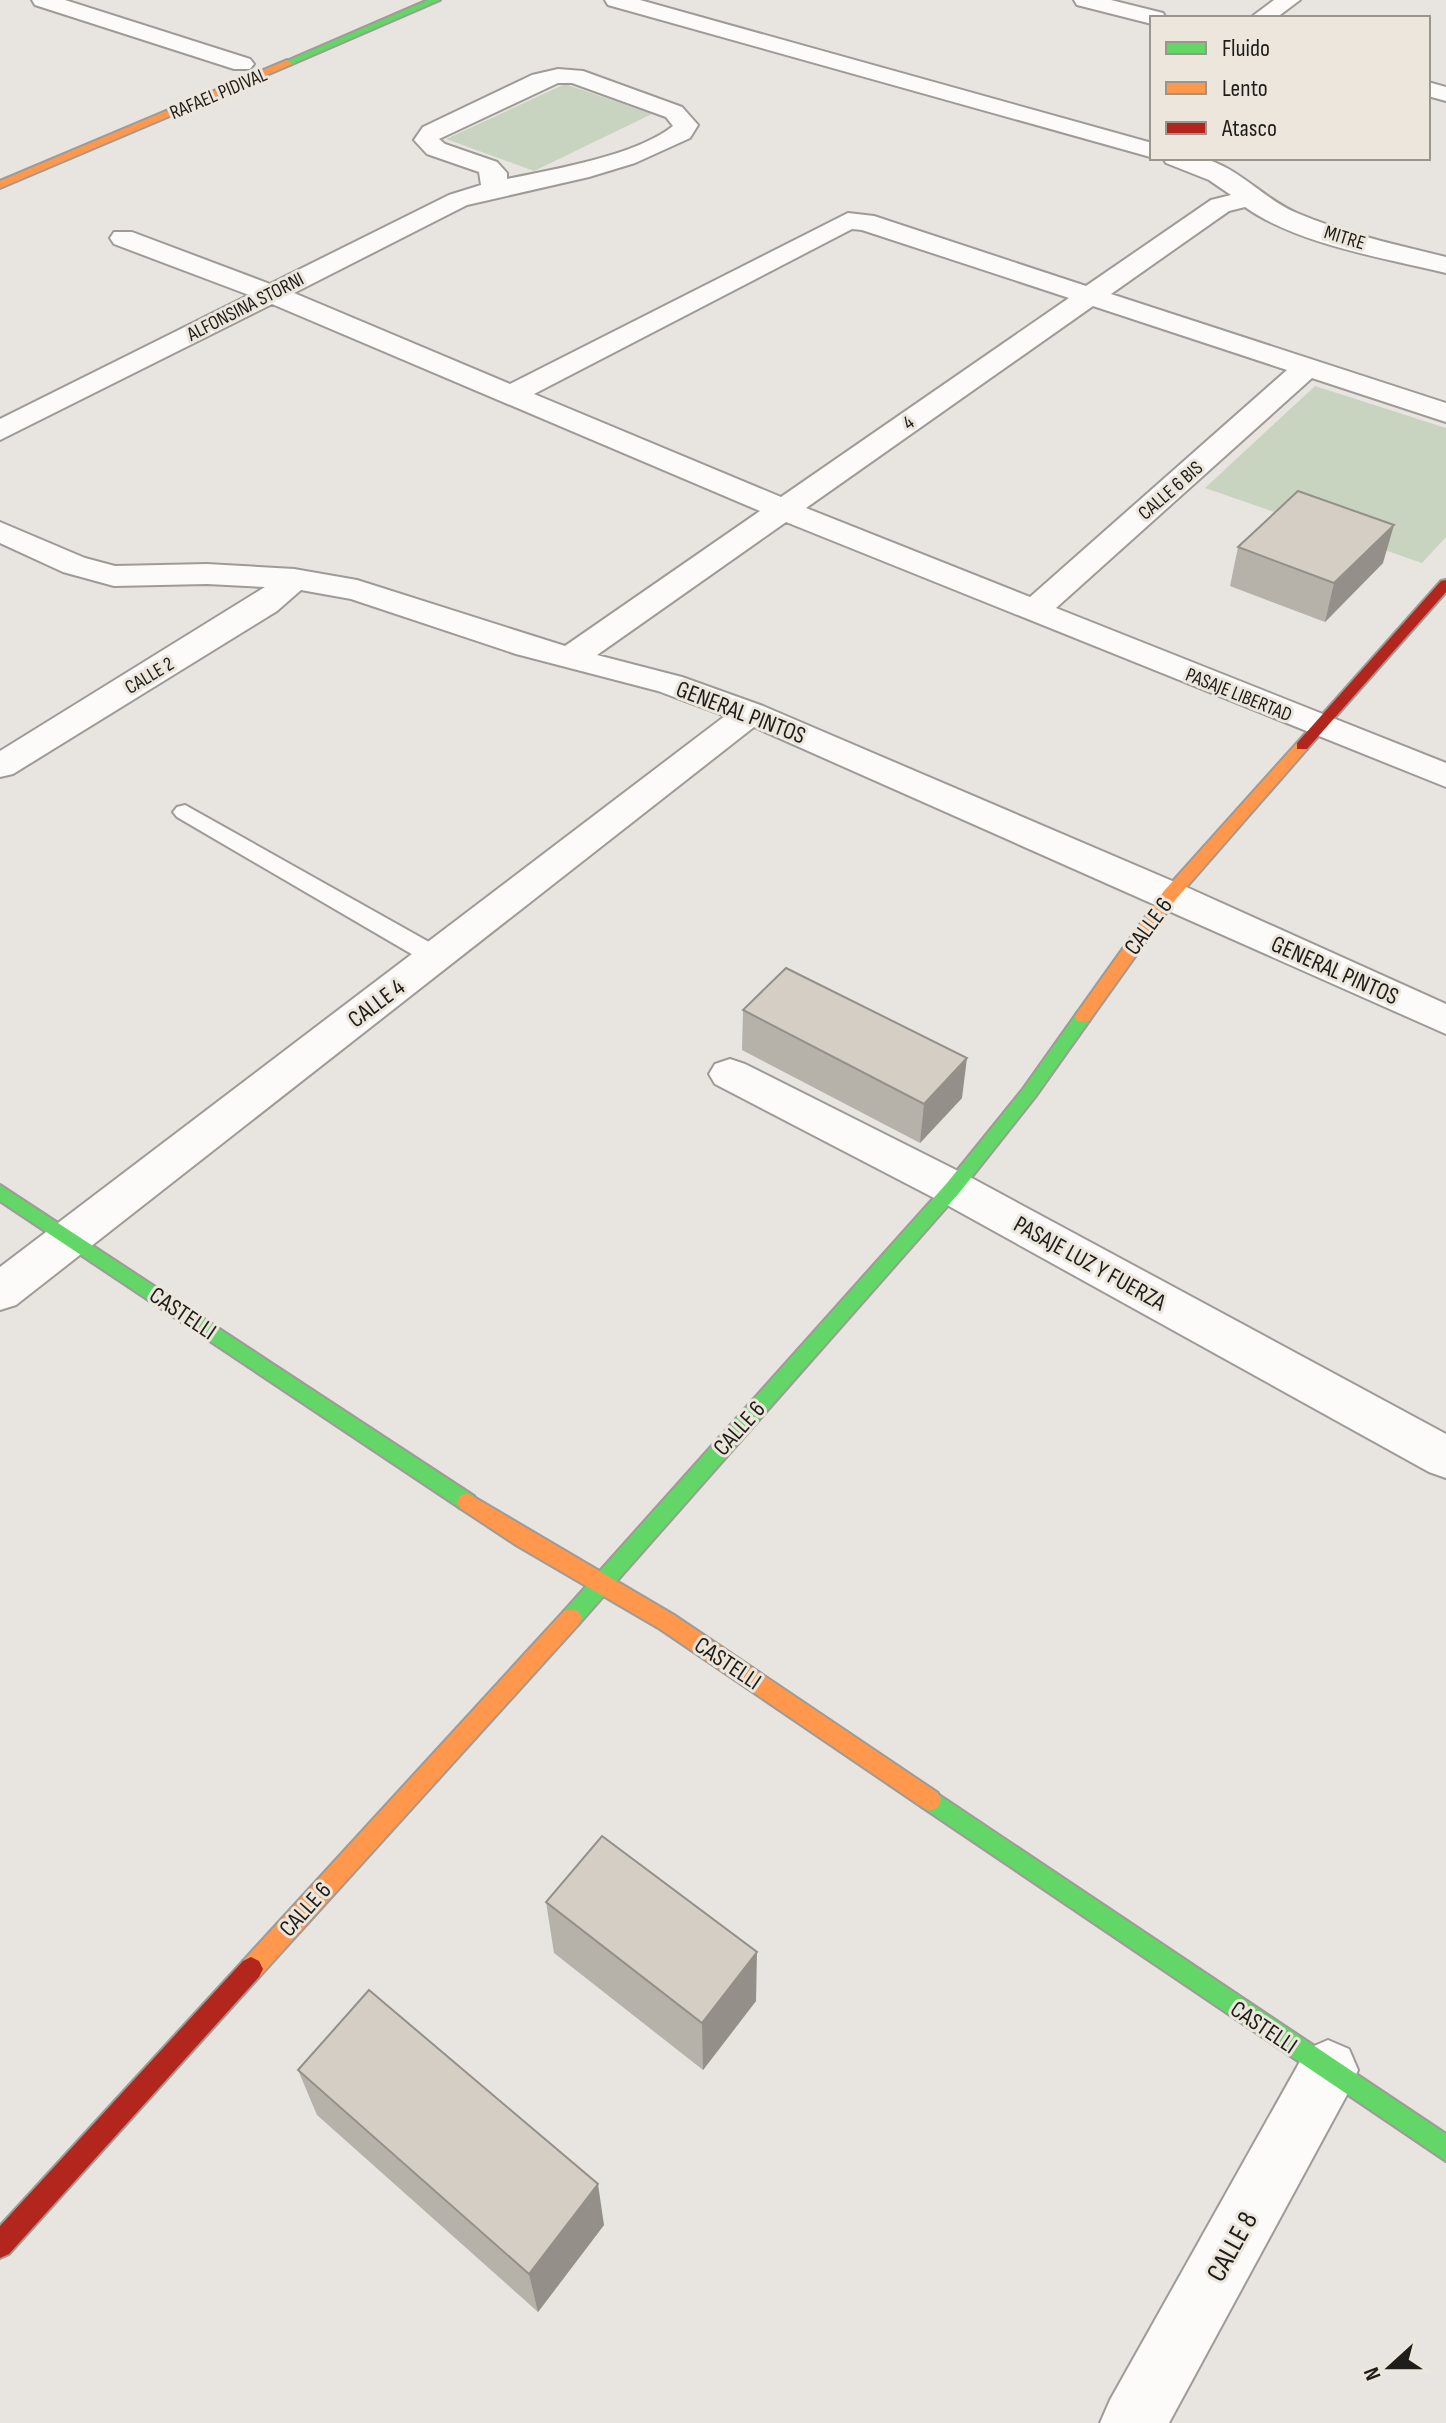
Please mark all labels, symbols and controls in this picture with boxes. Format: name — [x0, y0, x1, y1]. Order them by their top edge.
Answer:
legend — [1150, 16, 1430, 160]
text: Fluido — [1222, 34, 1270, 63]
street label: RAFAEL PIDIVAL — [166, 62, 271, 125]
text: Lento — [1222, 74, 1268, 103]
text: Atasco — [1221, 114, 1277, 143]
street label: MITRE — [1321, 220, 1368, 256]
street label: ALFONSINA STORNI — [182, 267, 308, 347]
street label: 4 — [898, 411, 919, 435]
street label: CALLE 6 BIS — [1133, 456, 1208, 525]
street label: CALLE 2 — [121, 652, 178, 700]
street label: PASAJE LIBERTAD — [1182, 663, 1295, 727]
street label: GENERAL PINTOS — [672, 674, 810, 750]
street label: CALLE 6 — [1118, 892, 1179, 961]
street label: GENERAL PINTOS — [1267, 929, 1403, 1011]
street label: CALLE 4 — [342, 973, 410, 1034]
street label: PASAJE LUZ Y FUERZA — [1009, 1210, 1172, 1318]
street label: CASTELLI — [144, 1281, 222, 1346]
street label: CALLE 6 — [707, 1395, 772, 1462]
street label: CASTELLI — [689, 1631, 767, 1696]
street label: CALLE 6 — [273, 1876, 338, 1943]
street label: CASTELLI — [1225, 1995, 1303, 2060]
street label: CALLE 8 — [1200, 2206, 1265, 2287]
north arrow — [1350, 2327, 1430, 2407]
text: N — [1358, 2363, 1387, 2384]

